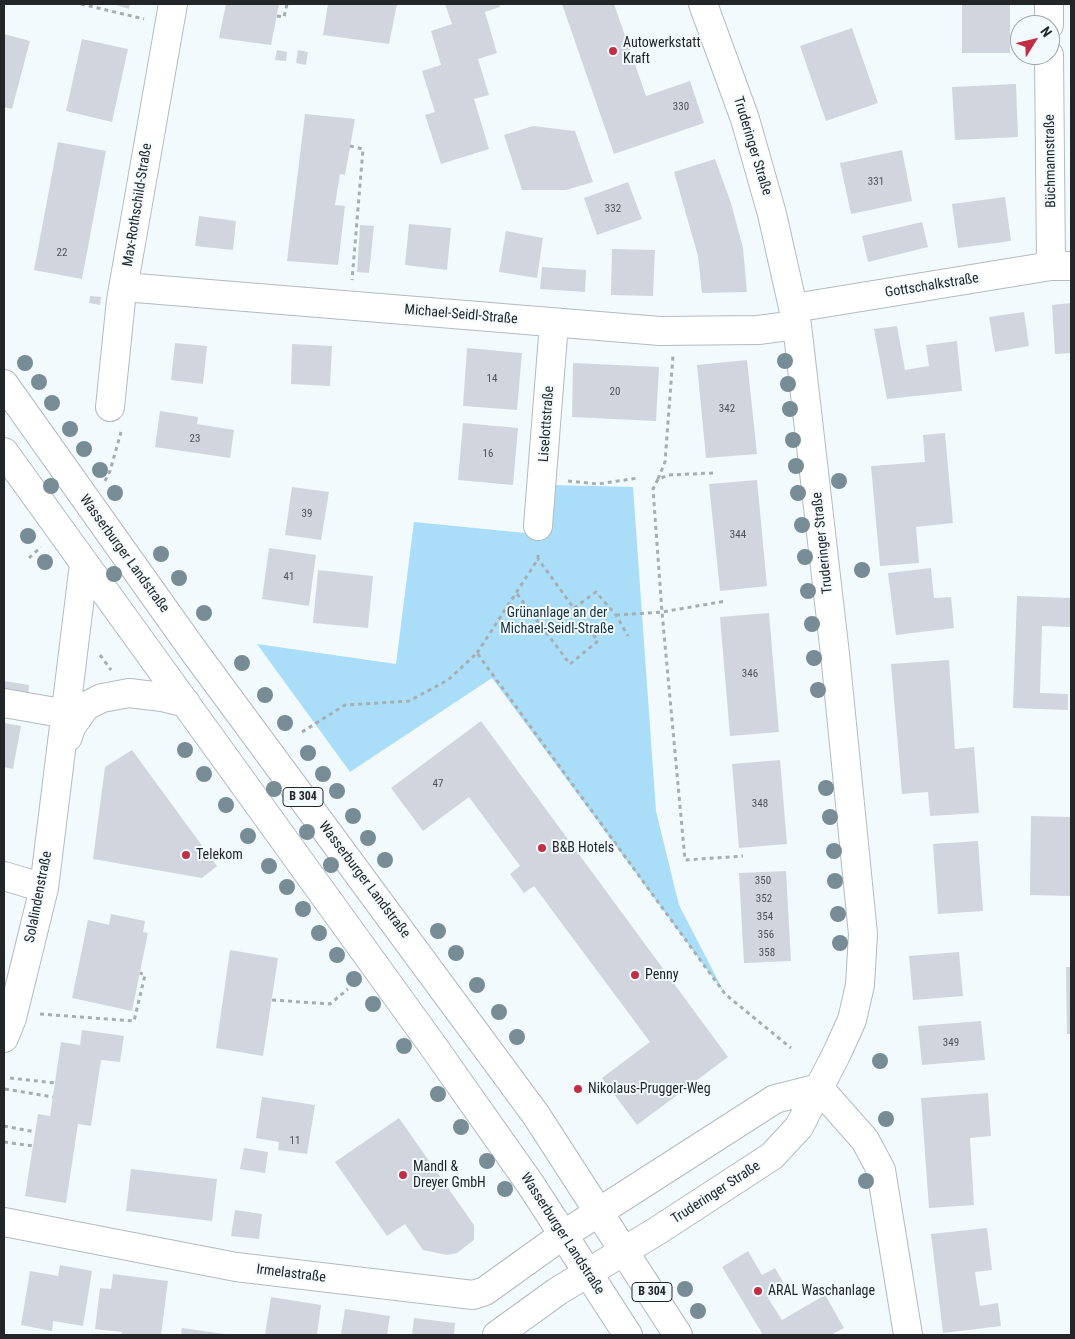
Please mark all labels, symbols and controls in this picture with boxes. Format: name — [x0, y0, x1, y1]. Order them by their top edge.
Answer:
north arrow — [1010, 15, 1060, 65]
text: N — [1037, 24, 1055, 40]
place label: Autowerkstatt Kraft — [623, 35, 701, 68]
marker: Autowerkstatt Kraft — [607, 45, 619, 57]
street label: Truderinger Straße — [729, 95, 775, 197]
house number: 330 — [673, 100, 689, 114]
street label: Büchmannstraße — [1042, 114, 1060, 208]
street label: Max-Rothschild-Straße — [120, 142, 156, 268]
house number: 331 — [868, 175, 884, 189]
house number: 332 — [605, 202, 621, 216]
house number: 22 — [57, 246, 67, 260]
street label: Gottschalkstraße — [884, 270, 980, 302]
street label: Michael-Seidl-Straße — [404, 302, 518, 328]
house number: 14 — [487, 372, 497, 386]
street label: Liselottstraße — [536, 385, 558, 463]
house number: 20 — [610, 385, 620, 399]
house number: 342 — [719, 402, 735, 416]
house number: 23 — [190, 432, 200, 446]
house number: 16 — [483, 447, 493, 461]
street label: Truderinger Straße — [809, 491, 837, 595]
street label: Wasserburger Landstraße — [76, 492, 172, 616]
house number: 39 — [302, 507, 312, 521]
house number: 344 — [730, 528, 746, 542]
house number: 41 — [284, 570, 294, 584]
park label: Grünanlage an der Michael-Seidl-Straße — [500, 605, 614, 638]
house number: 346 — [742, 667, 758, 681]
house number: 47 — [433, 777, 443, 791]
road number: B 304 — [283, 788, 323, 806]
house number: 348 — [752, 797, 768, 811]
street label: Wasserburger Landstraße — [315, 818, 413, 942]
place label: B&B Hotels — [552, 840, 614, 856]
marker: B&B Hotels — [536, 842, 548, 854]
place label: Telekom — [196, 847, 243, 863]
marker: Telekom — [180, 849, 192, 861]
street label: Solalindenstraße — [22, 850, 56, 944]
house number: 350 — [755, 874, 771, 888]
house number: 352 — [756, 892, 772, 906]
house number: 354 — [757, 910, 773, 924]
house number: 356 — [758, 928, 774, 942]
house number: 358 — [759, 946, 775, 960]
place label: Penny — [645, 967, 679, 983]
marker: Penny — [629, 969, 641, 981]
house number: 349 — [943, 1036, 959, 1050]
place label: Nikolaus-Prugger-Weg — [588, 1081, 711, 1097]
marker: Nikolaus-Prugger-Weg — [572, 1083, 584, 1095]
house number: 11 — [290, 1134, 300, 1148]
street label: Truderinger Straße — [668, 1158, 764, 1228]
place label: Mandl & Dreyer GmbH — [413, 1159, 486, 1192]
marker: Mandl & Dreyer GmbH — [397, 1169, 409, 1181]
street label: Wasserburger Landstraße — [516, 1170, 608, 1298]
street label: Irmelastraße — [255, 1261, 327, 1287]
road number: B 304 — [632, 1282, 672, 1301]
place label: ARAL Waschanlage — [768, 1283, 875, 1299]
marker: ARAL Waschanlage — [752, 1285, 764, 1297]

